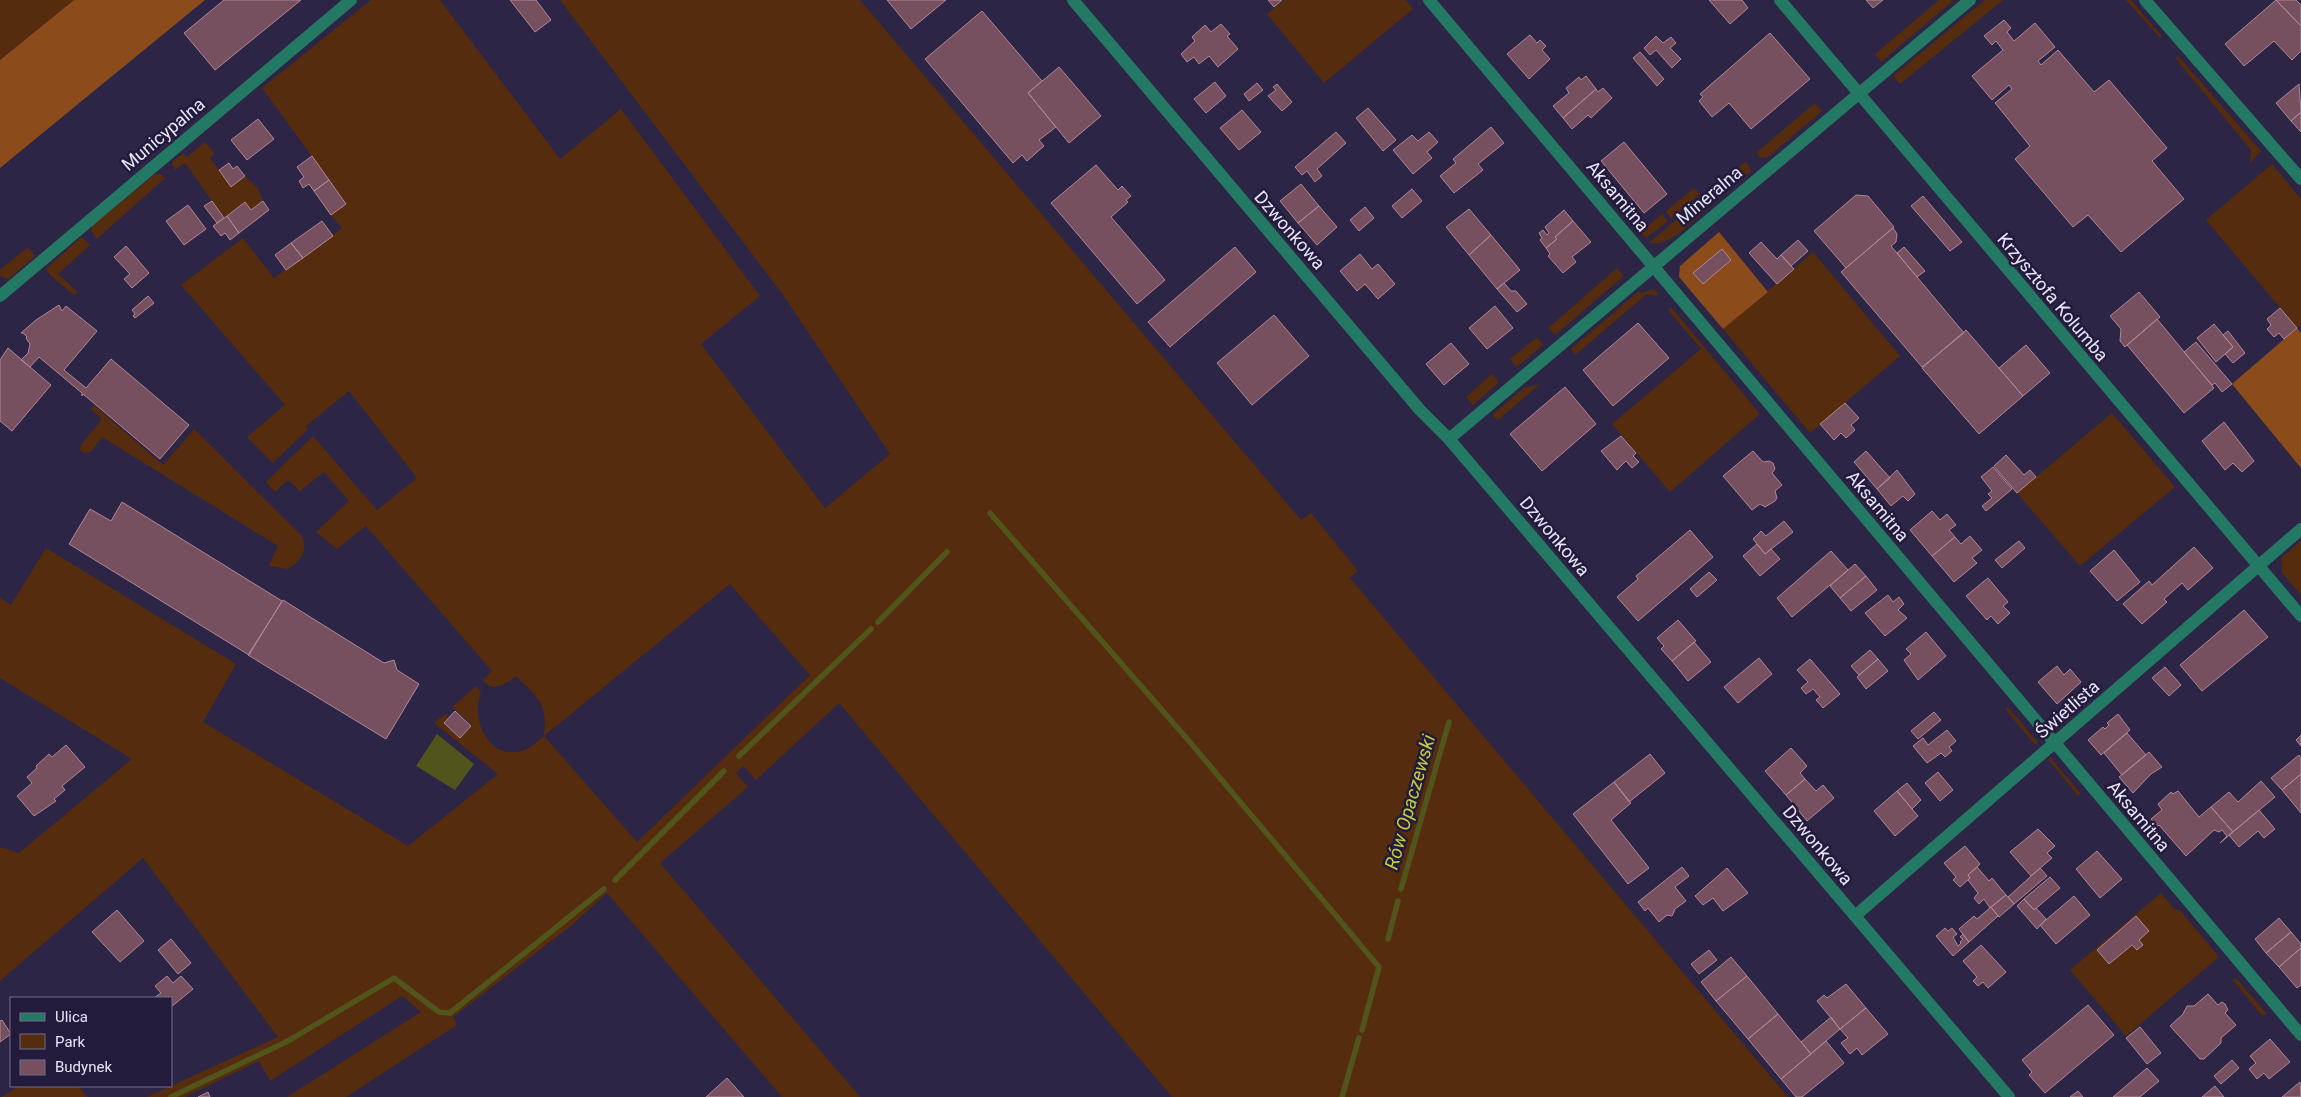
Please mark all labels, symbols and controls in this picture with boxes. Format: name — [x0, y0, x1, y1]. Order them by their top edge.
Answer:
street label: Municypalna — [117, 93, 209, 175]
street label: Aksamitna — [1582, 156, 1654, 236]
street label: Mineralna — [1672, 161, 1746, 229]
street label: Dzwonkowa — [1250, 186, 1330, 274]
street label: Krzysztofa Kolumba — [1993, 229, 2113, 365]
street label: Aksamitna — [1842, 466, 1914, 546]
street label: Dzwonkowa — [1516, 492, 1594, 580]
street label: Świetlista — [2031, 676, 2103, 742]
water label: Rów Opaczewski — [1380, 732, 1440, 872]
street label: Aksamitna — [2103, 776, 2175, 856]
street label: Dzwonkowa — [1779, 801, 1857, 889]
legend — [10, 997, 172, 1087]
text: Ulica — [55, 1008, 88, 1026]
text: Park — [55, 1033, 86, 1051]
text: Budynek — [55, 1058, 112, 1076]

